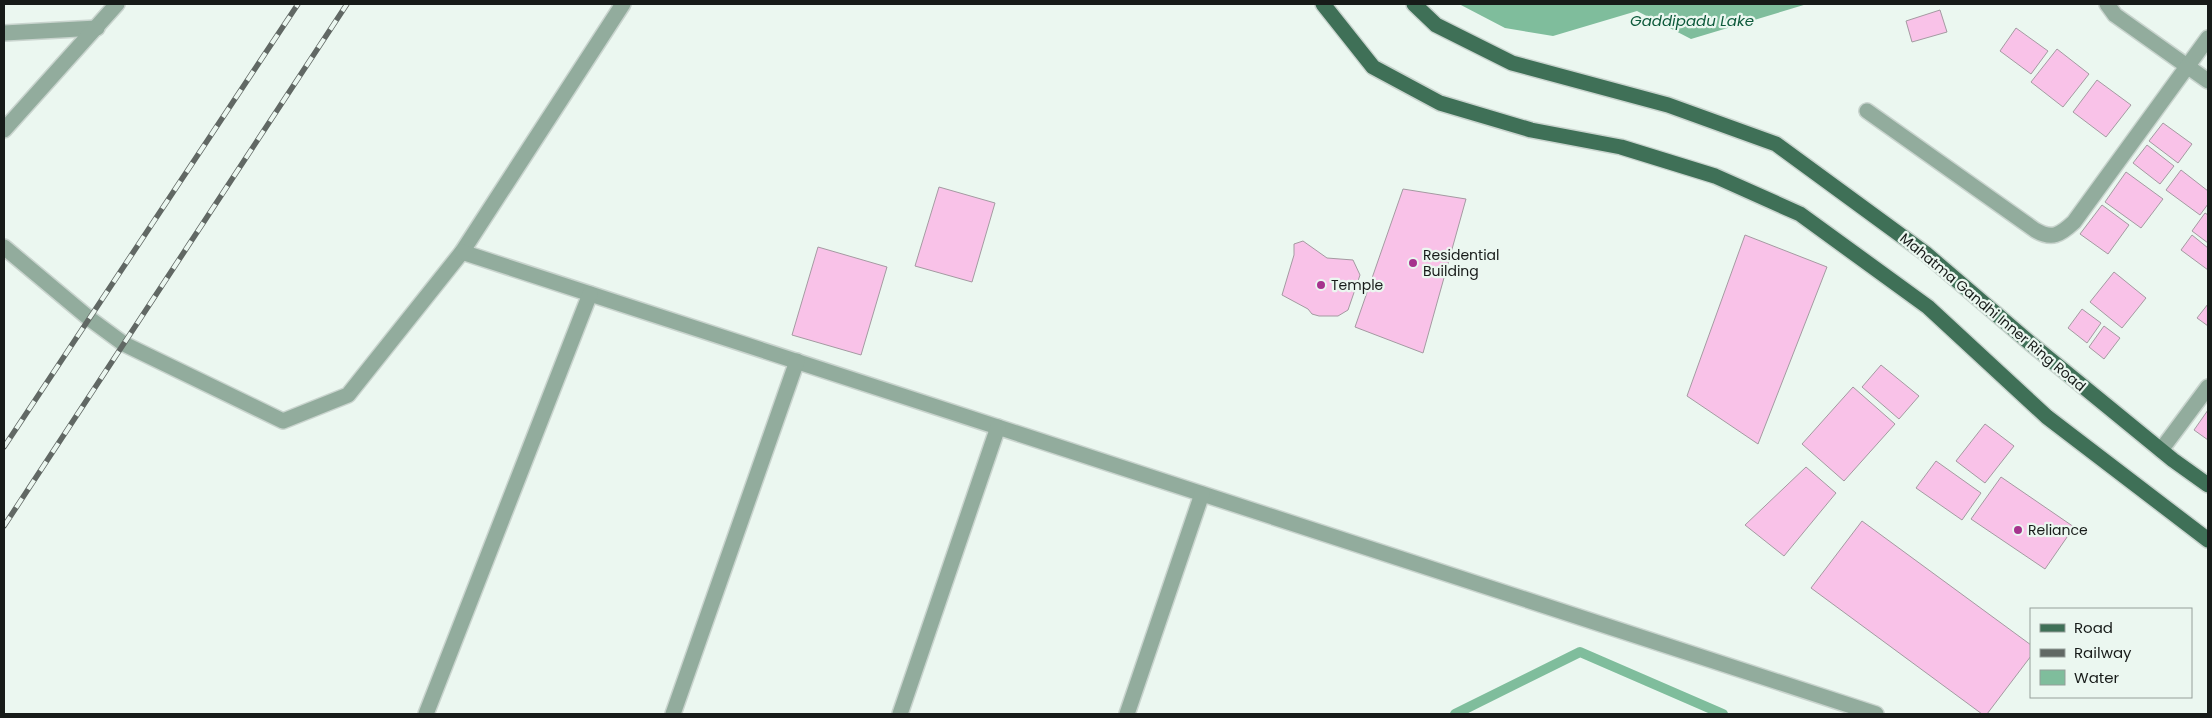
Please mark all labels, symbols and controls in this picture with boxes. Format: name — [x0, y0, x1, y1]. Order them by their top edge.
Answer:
water label: Gaddipadu Lake — [1630, 10, 1754, 31]
street label: Mahatma Gandhi Inner Ring Road — [1896, 228, 2090, 396]
place label: Residential Building — [1423, 245, 1500, 281]
marker: Residential Building — [1407, 257, 1419, 269]
place label: Temple — [1331, 275, 1384, 295]
marker: Temple — [1315, 279, 1327, 291]
place label: Reliance — [2028, 520, 2088, 540]
marker: Reliance — [2012, 524, 2024, 536]
legend — [2030, 608, 2192, 698]
text: Road — [2074, 617, 2113, 638]
text: Railway — [2074, 642, 2132, 663]
text: Water — [2074, 667, 2120, 688]

